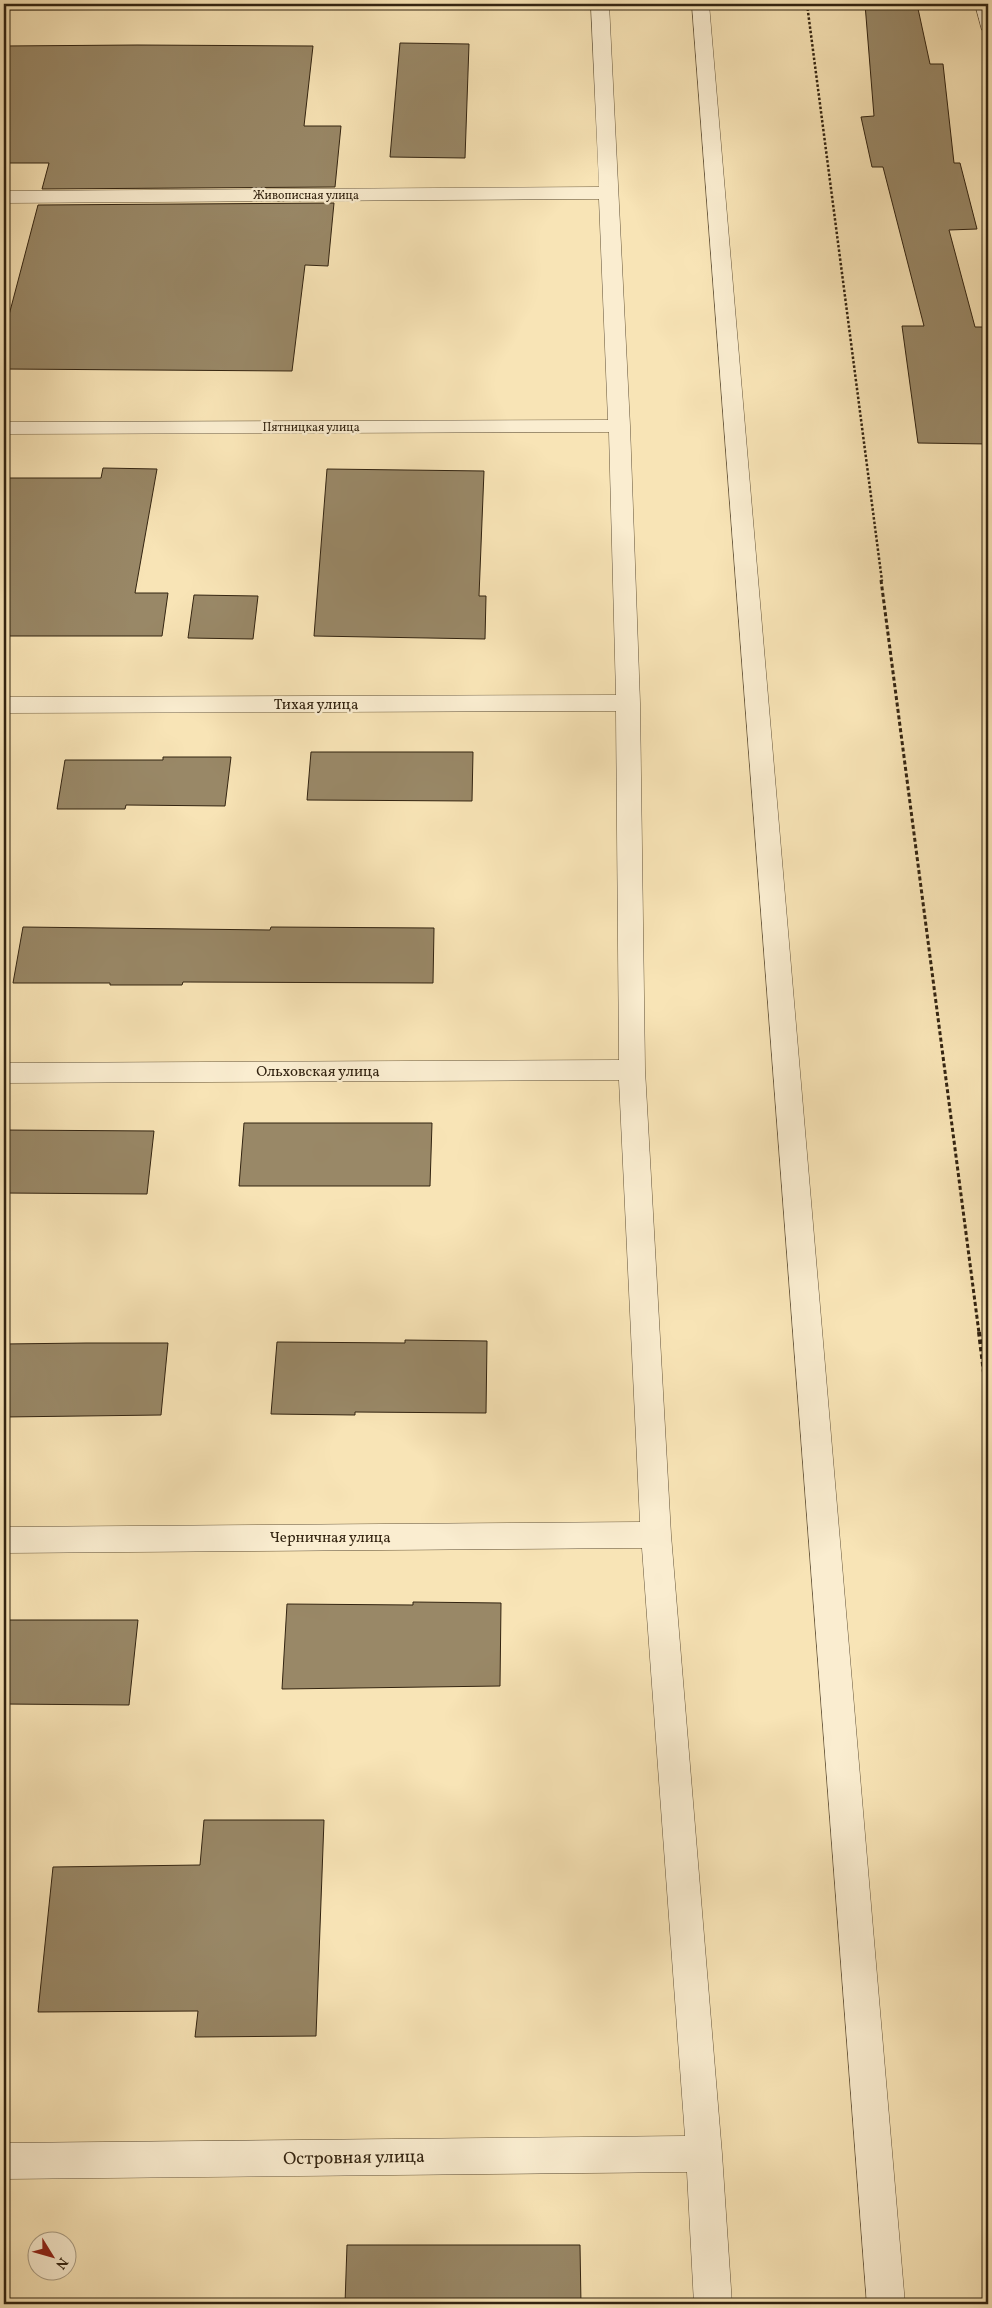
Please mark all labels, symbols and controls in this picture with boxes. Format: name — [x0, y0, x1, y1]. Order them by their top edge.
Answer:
street label: Живописная улица — [253, 188, 359, 204]
street label: Пятницкая улица — [262, 420, 360, 436]
street label: Тихая улица — [274, 695, 358, 716]
street label: Ольховская улица — [256, 1062, 380, 1083]
street label: Черничная улица — [269, 1528, 391, 1549]
street label: Островная улица — [283, 2145, 425, 2172]
north arrow — [28, 2230, 78, 2280]
text: N — [51, 2253, 72, 2273]

